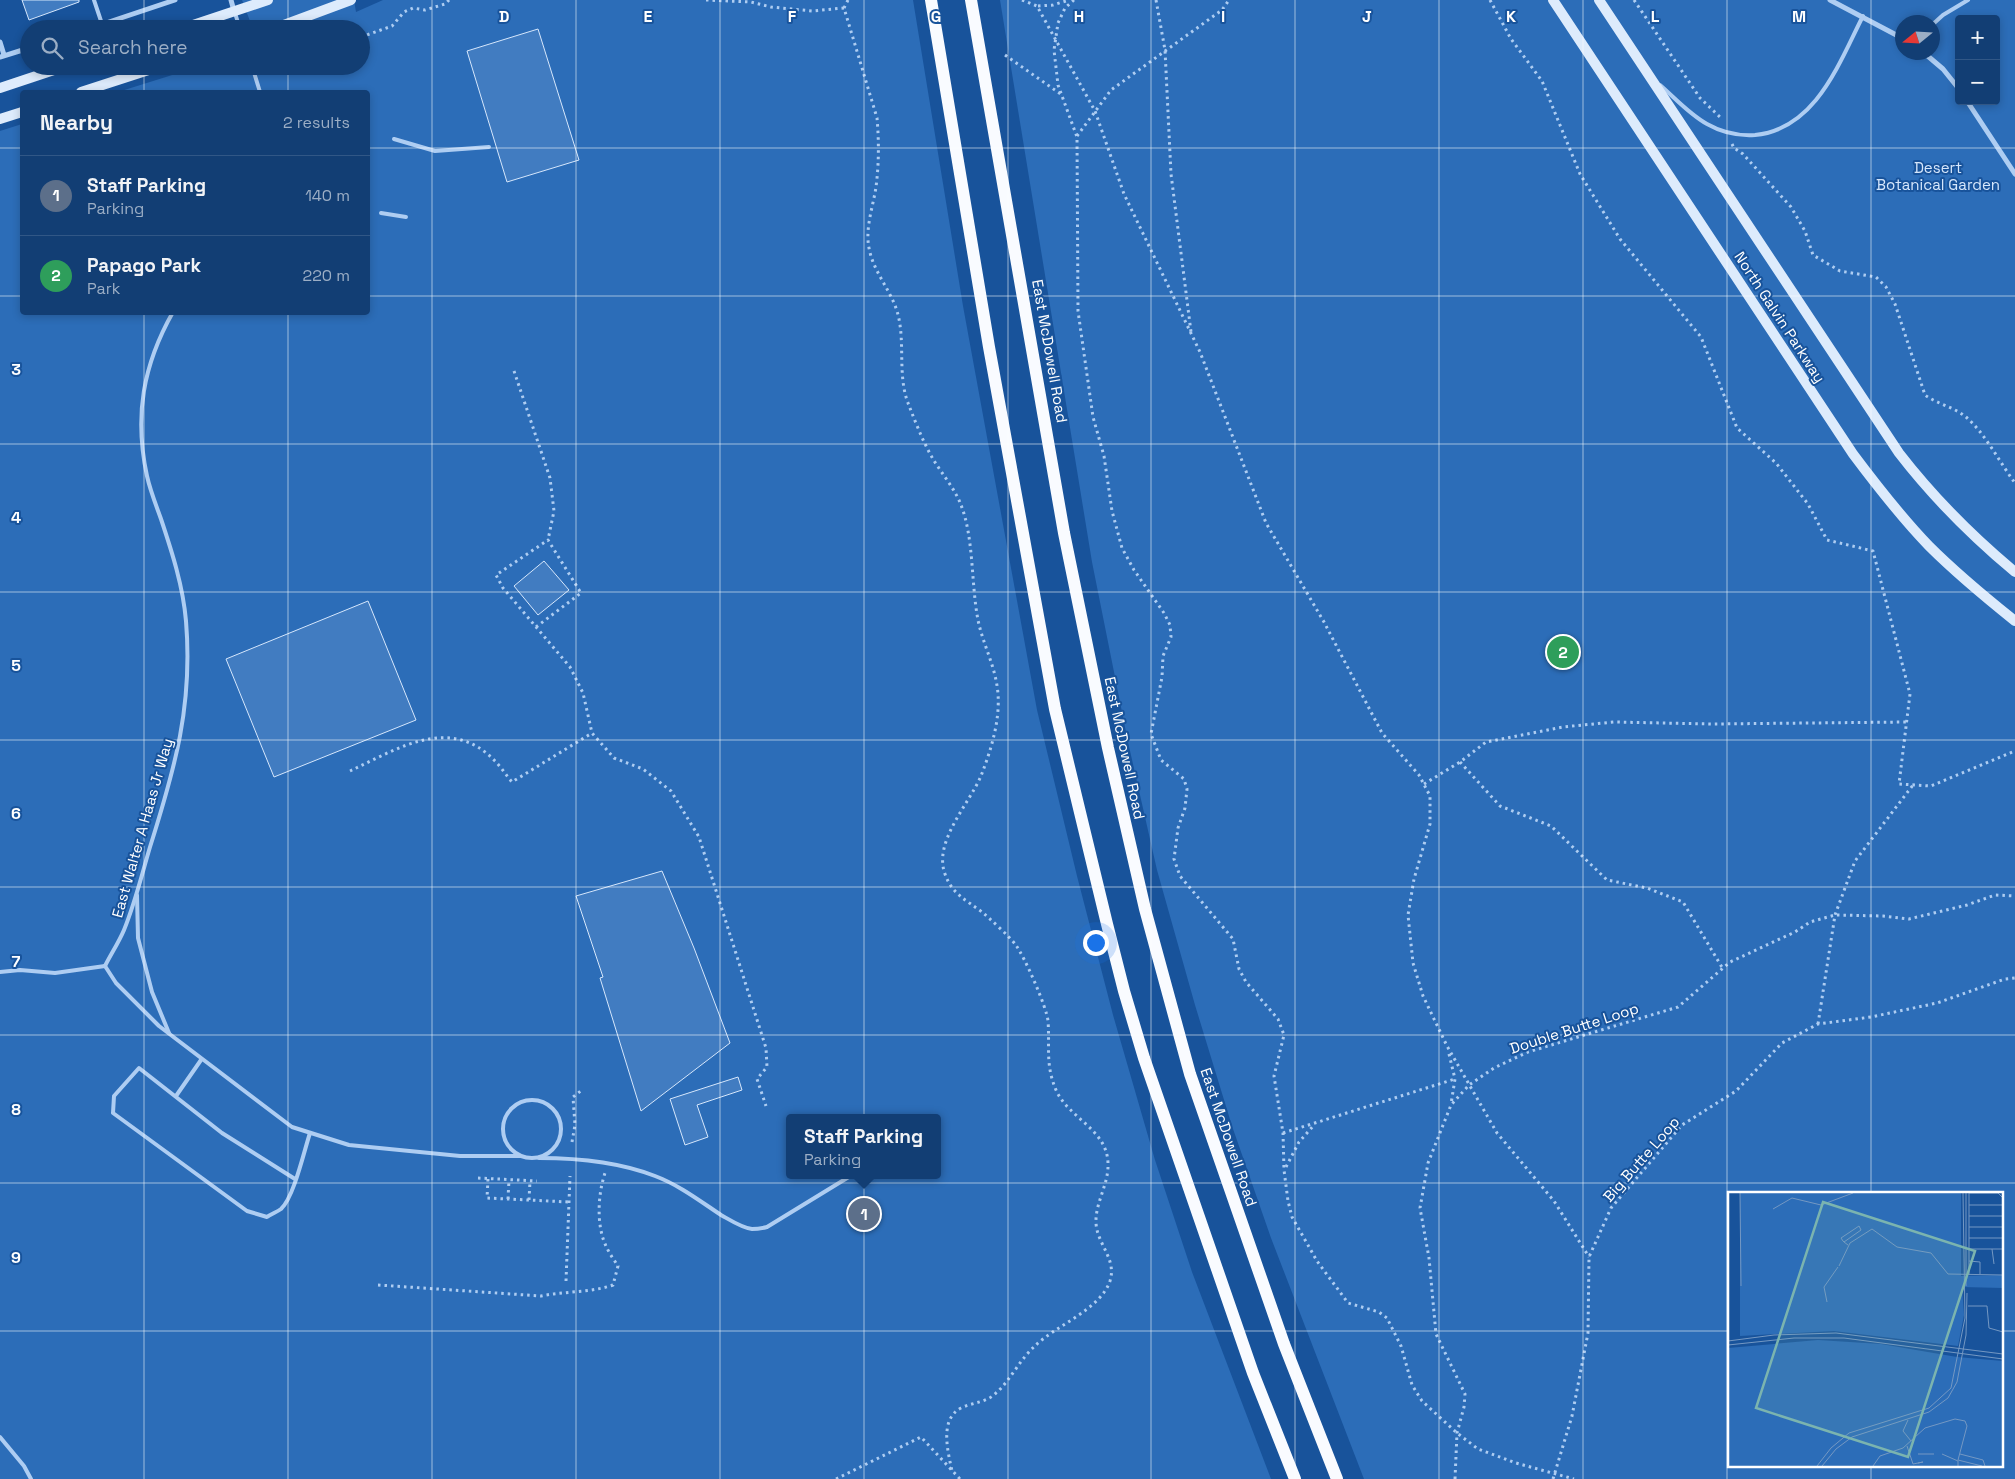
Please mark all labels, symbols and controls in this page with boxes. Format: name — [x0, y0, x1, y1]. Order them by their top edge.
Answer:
text: D — [499, 6, 509, 27]
text: E — [644, 6, 653, 27]
text: F — [788, 6, 797, 27]
text: G — [931, 6, 941, 27]
text: H — [1074, 6, 1084, 27]
text: I — [1221, 6, 1225, 27]
text: J — [1362, 6, 1372, 27]
text: K — [1506, 6, 1516, 27]
text: L — [1651, 6, 1660, 27]
text: M — [1792, 6, 1806, 27]
north arrow — [1895, 15, 1940, 60]
map controls — [1955, 15, 2000, 105]
button: + — [1955, 15, 2000, 60]
search box — [20, 20, 370, 75]
icon: search — [38, 34, 66, 62]
text: Search here — [78, 35, 188, 60]
button: − — [1955, 60, 2000, 105]
text: Nearby — [40, 109, 113, 136]
text: 2 results — [283, 112, 350, 133]
park label: Desert Botanical Garden — [1876, 158, 2000, 194]
text: Staff Parking — [87, 173, 206, 198]
text: 1 — [52, 185, 60, 206]
text: 140 m — [305, 185, 350, 206]
text: Parking — [87, 198, 144, 219]
street label: North Galvin Parkway — [1730, 248, 1830, 386]
text: Papago Park — [87, 253, 201, 278]
text: 2 — [51, 265, 61, 286]
text: 220 m — [303, 265, 350, 286]
text: Park — [87, 278, 120, 299]
street label: East McDowell Road — [1028, 278, 1072, 424]
text: 3 — [11, 359, 21, 380]
text: 4 — [11, 507, 21, 528]
pin: 2 — [1547, 633, 1579, 671]
text: 5 — [11, 655, 21, 676]
street label: East McDowell Road — [1101, 675, 1149, 821]
street label: East Walter A Haas Jr Way — [107, 736, 177, 920]
text: 6 — [11, 803, 21, 824]
your location — [1083, 930, 1109, 956]
text: 7 — [12, 951, 21, 972]
street label: Double Butte Loop — [1507, 998, 1641, 1058]
street label: East McDowell Road — [1196, 1065, 1262, 1209]
text: 8 — [11, 1099, 21, 1120]
street label: Big Butte Loop — [1599, 1112, 1683, 1206]
popup — [786, 1114, 941, 1179]
text: Staff Parking — [804, 1124, 923, 1149]
text: Parking — [804, 1149, 861, 1170]
inset map — [1728, 1192, 2002, 1466]
pin: 1 — [848, 1195, 880, 1233]
text: 9 — [11, 1247, 21, 1268]

